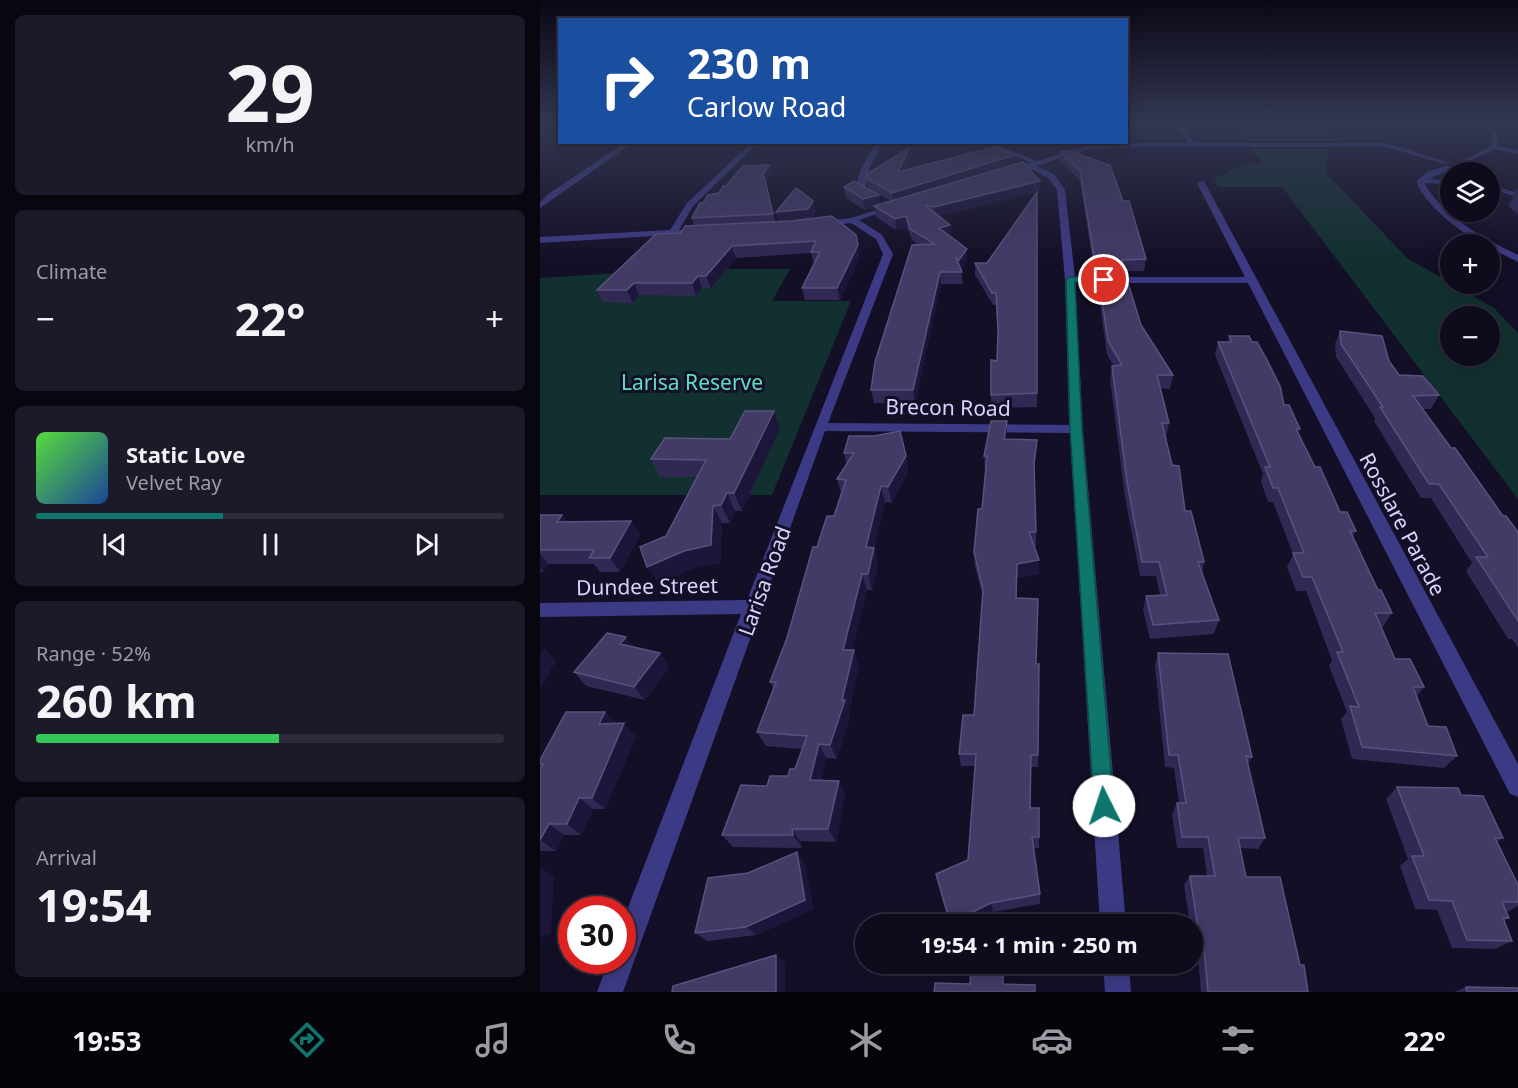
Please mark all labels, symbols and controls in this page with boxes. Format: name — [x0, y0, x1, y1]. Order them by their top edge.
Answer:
text: 230 m — [687, 34, 811, 91]
text: 29 — [225, 39, 315, 145]
icon: right — [588, 42, 666, 120]
text: Carlow Road — [687, 88, 846, 125]
text: km/h — [245, 131, 295, 158]
map controls — [1440, 162, 1500, 366]
button: layers — [1440, 162, 1500, 222]
button: + — [1440, 234, 1500, 294]
pin — [1078, 254, 1129, 305]
text: Climate — [36, 258, 107, 285]
icon: arrive — [1087, 263, 1120, 296]
text: 22° — [235, 288, 305, 349]
text: − — [36, 296, 55, 341]
text: + — [485, 296, 504, 341]
button: − — [1440, 306, 1500, 366]
park label: Larisa Reserve — [621, 368, 763, 396]
street label: Brecon Road — [885, 392, 1011, 422]
text: Static Love — [126, 439, 245, 469]
street label: Rosslare Parade — [1354, 448, 1452, 600]
text: Velvet Ray — [126, 469, 222, 496]
street label: Larisa Road — [731, 522, 797, 640]
icon: previous — [98, 528, 131, 561]
icon: pause — [254, 528, 287, 561]
icon: next — [410, 528, 443, 561]
street label: Dundee Street — [576, 571, 719, 601]
text: Range · 52% — [36, 640, 151, 667]
text: 260 km — [36, 670, 197, 731]
position arrow — [1072, 774, 1136, 838]
text: Arrival — [36, 844, 97, 871]
text: 19:54 — [36, 874, 152, 935]
speed limit sign: 30 — [558, 896, 636, 974]
text: 19:54 · 1 min · 250 m — [920, 929, 1138, 959]
icon: directions — [286, 1019, 328, 1061]
icon: music — [472, 1019, 514, 1061]
icon: phone — [658, 1019, 700, 1061]
icon: climate — [845, 1019, 887, 1061]
icon: car — [1031, 1019, 1073, 1061]
icon: filters — [1217, 1019, 1259, 1061]
text: 19:53 — [72, 1022, 142, 1059]
text: 22° — [1403, 1022, 1446, 1059]

